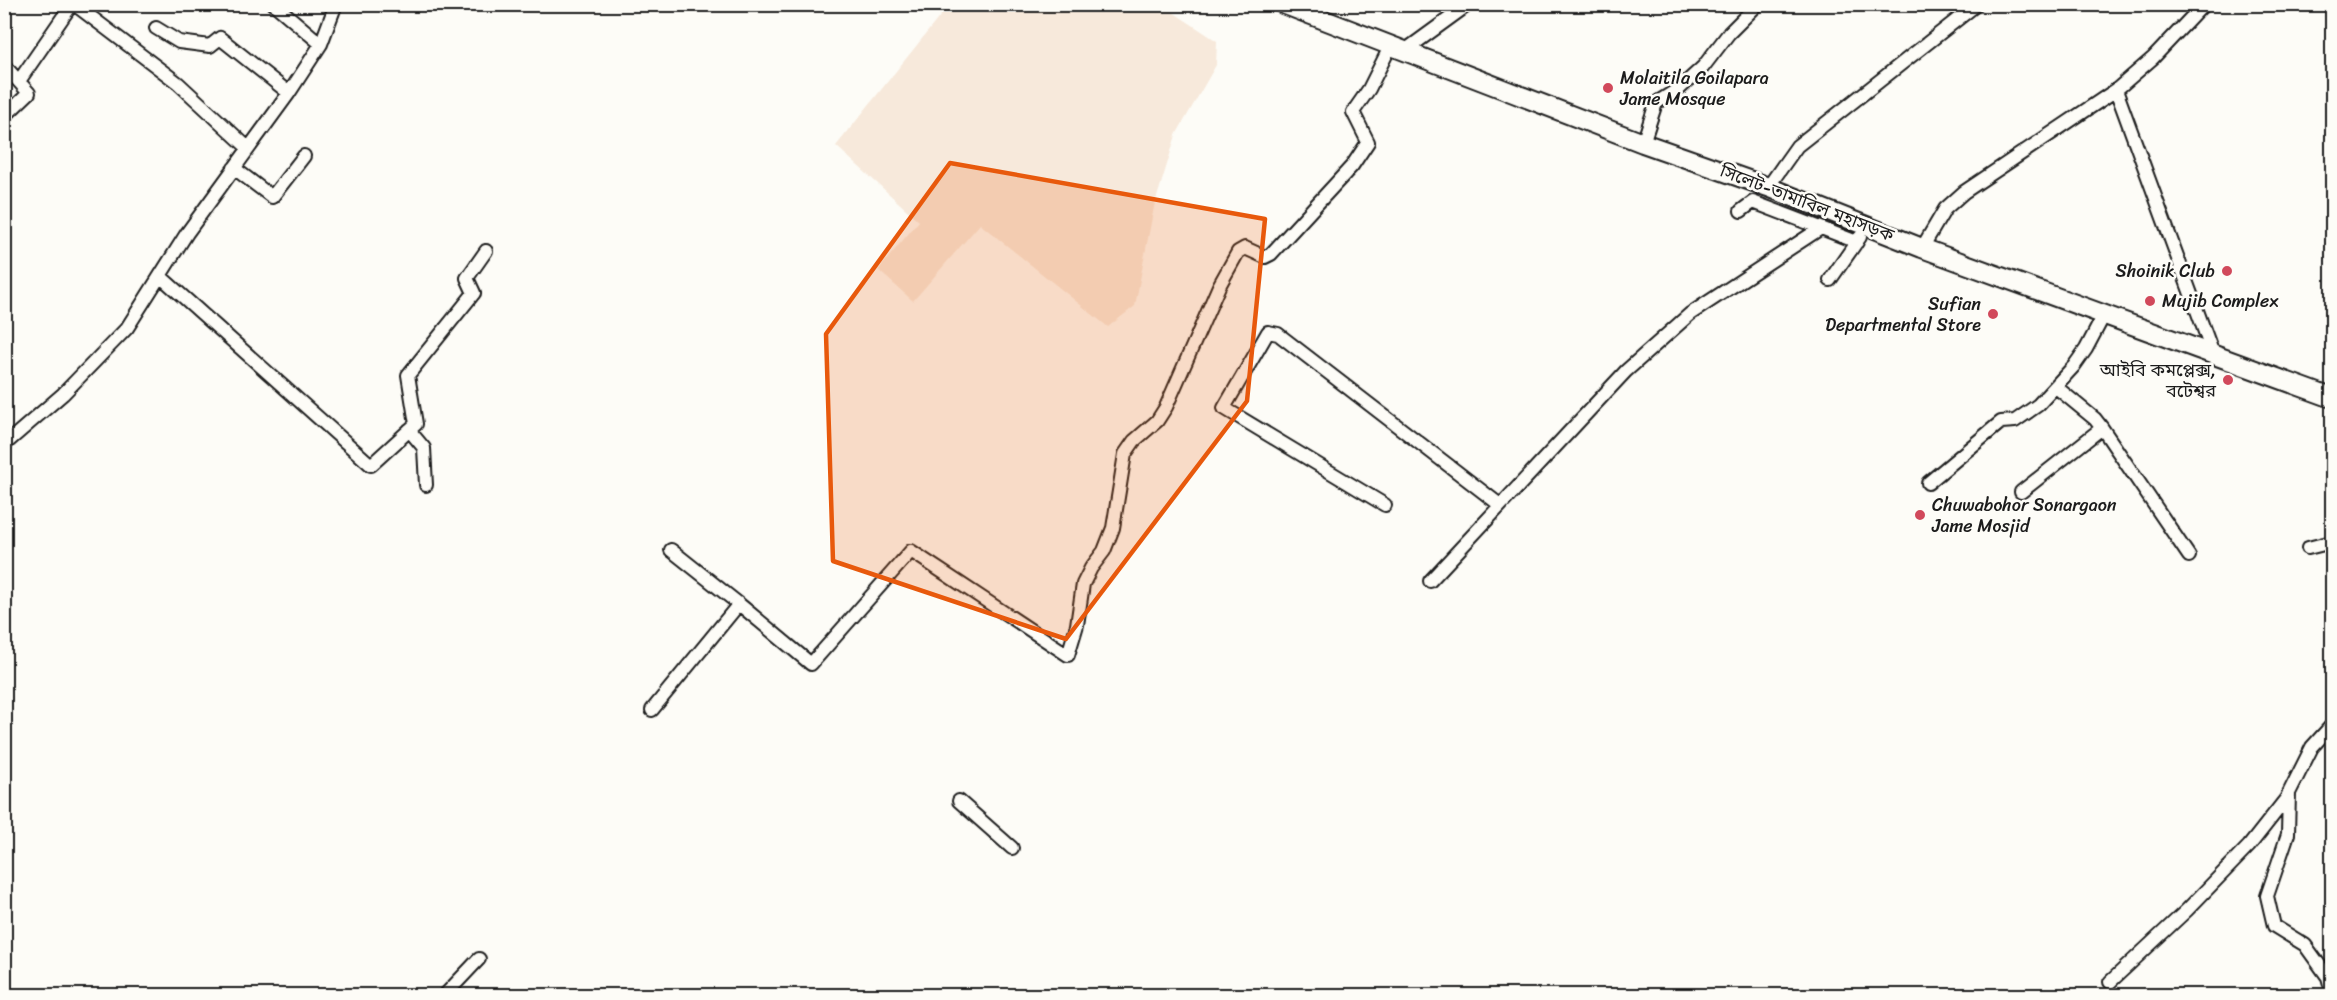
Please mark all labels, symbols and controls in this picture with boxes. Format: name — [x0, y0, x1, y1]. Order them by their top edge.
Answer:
place label: Molaitila Goilapara Jame Mosque — [1619, 62, 1769, 115]
marker: Molaitila Goilapara Jame Mosque — [1601, 81, 1615, 95]
street label: সিলেট-তামাবিল মহাসড়ক — [1714, 155, 1899, 251]
place label: Shoinik Club — [2116, 255, 2215, 287]
marker: Shoinik Club — [2220, 264, 2234, 278]
place label: Mujib Complex — [2162, 285, 2279, 317]
place label: Sufian Departmental Store — [1825, 288, 1981, 341]
marker: Mujib Complex — [2143, 294, 2157, 308]
marker: Sufian Departmental Store — [1986, 307, 2000, 321]
place label: আইবি কমপ্লেক্স, বটেশ্বর — [2099, 354, 2216, 407]
marker: আইবি কমপ্লেক্স, বটেশ্বর — [2221, 373, 2235, 387]
place label: Chuwabohor Sonargaon Jame Mosjid — [1931, 489, 2117, 542]
marker: Chuwabohor Sonargaon Jame Mosjid — [1913, 508, 1927, 522]

